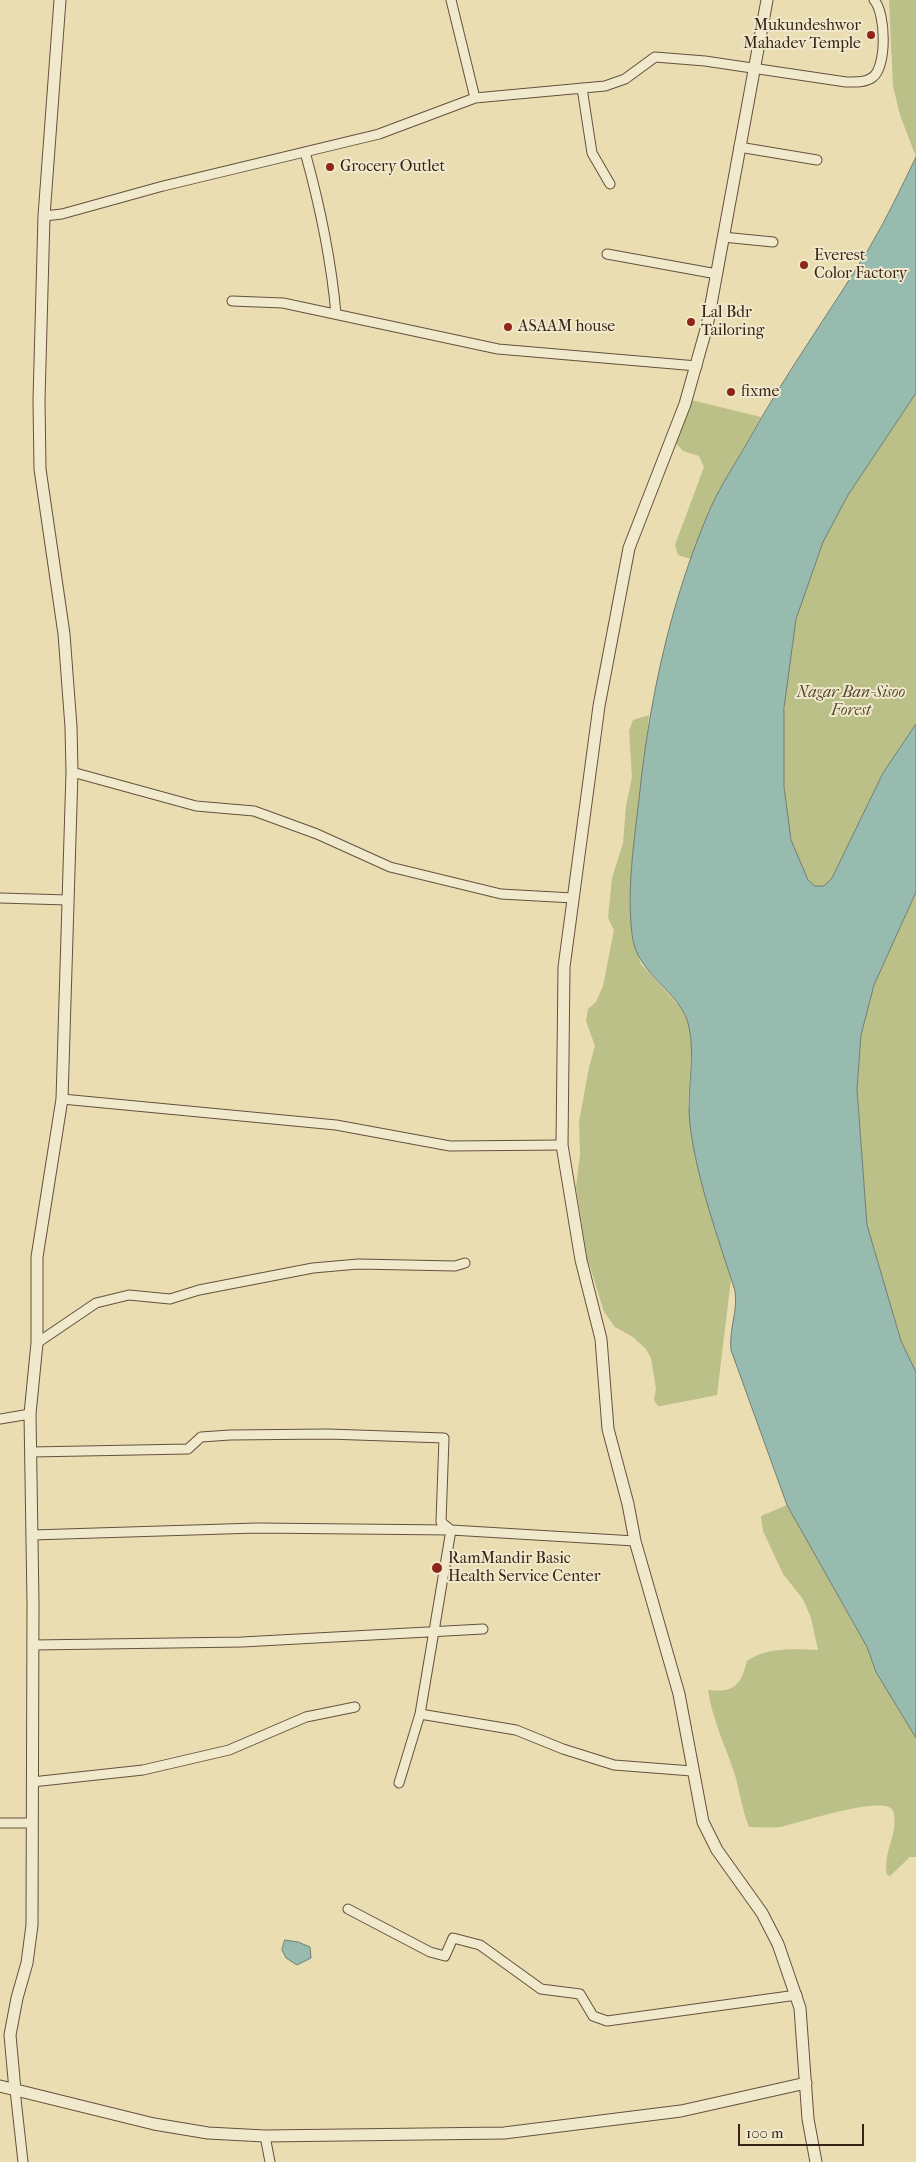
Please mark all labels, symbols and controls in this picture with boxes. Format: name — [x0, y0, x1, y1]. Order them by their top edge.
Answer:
place label: Mukundeshwor Mahadev Temple — [743, 16, 861, 54]
marker: Mukundeshwor Mahadev Temple — [865, 29, 877, 41]
place label: Grocery Outlet — [340, 157, 445, 177]
marker: Grocery Outlet — [324, 161, 336, 173]
place label: Everest Color Factory — [814, 246, 907, 284]
marker: Everest Color Factory — [798, 259, 810, 271]
place label: Lal Bdr Tailoring — [701, 303, 764, 341]
marker: Lal Bdr Tailoring — [685, 316, 697, 328]
place label: ASAAM house — [518, 317, 615, 337]
marker: ASAAM house — [502, 321, 514, 333]
place label: fixme — [741, 382, 779, 402]
marker: fixme — [725, 386, 737, 398]
park label: Nagar Ban-Sisoo Forest — [797, 683, 905, 721]
place label: RamMandir Basic Health Service Center — [448, 1549, 601, 1587]
marker: RamMandir Basic Health Service Center — [430, 1561, 444, 1575]
scale bar — [741, 2114, 867, 2146]
text: 100 m — [746, 2124, 784, 2142]

